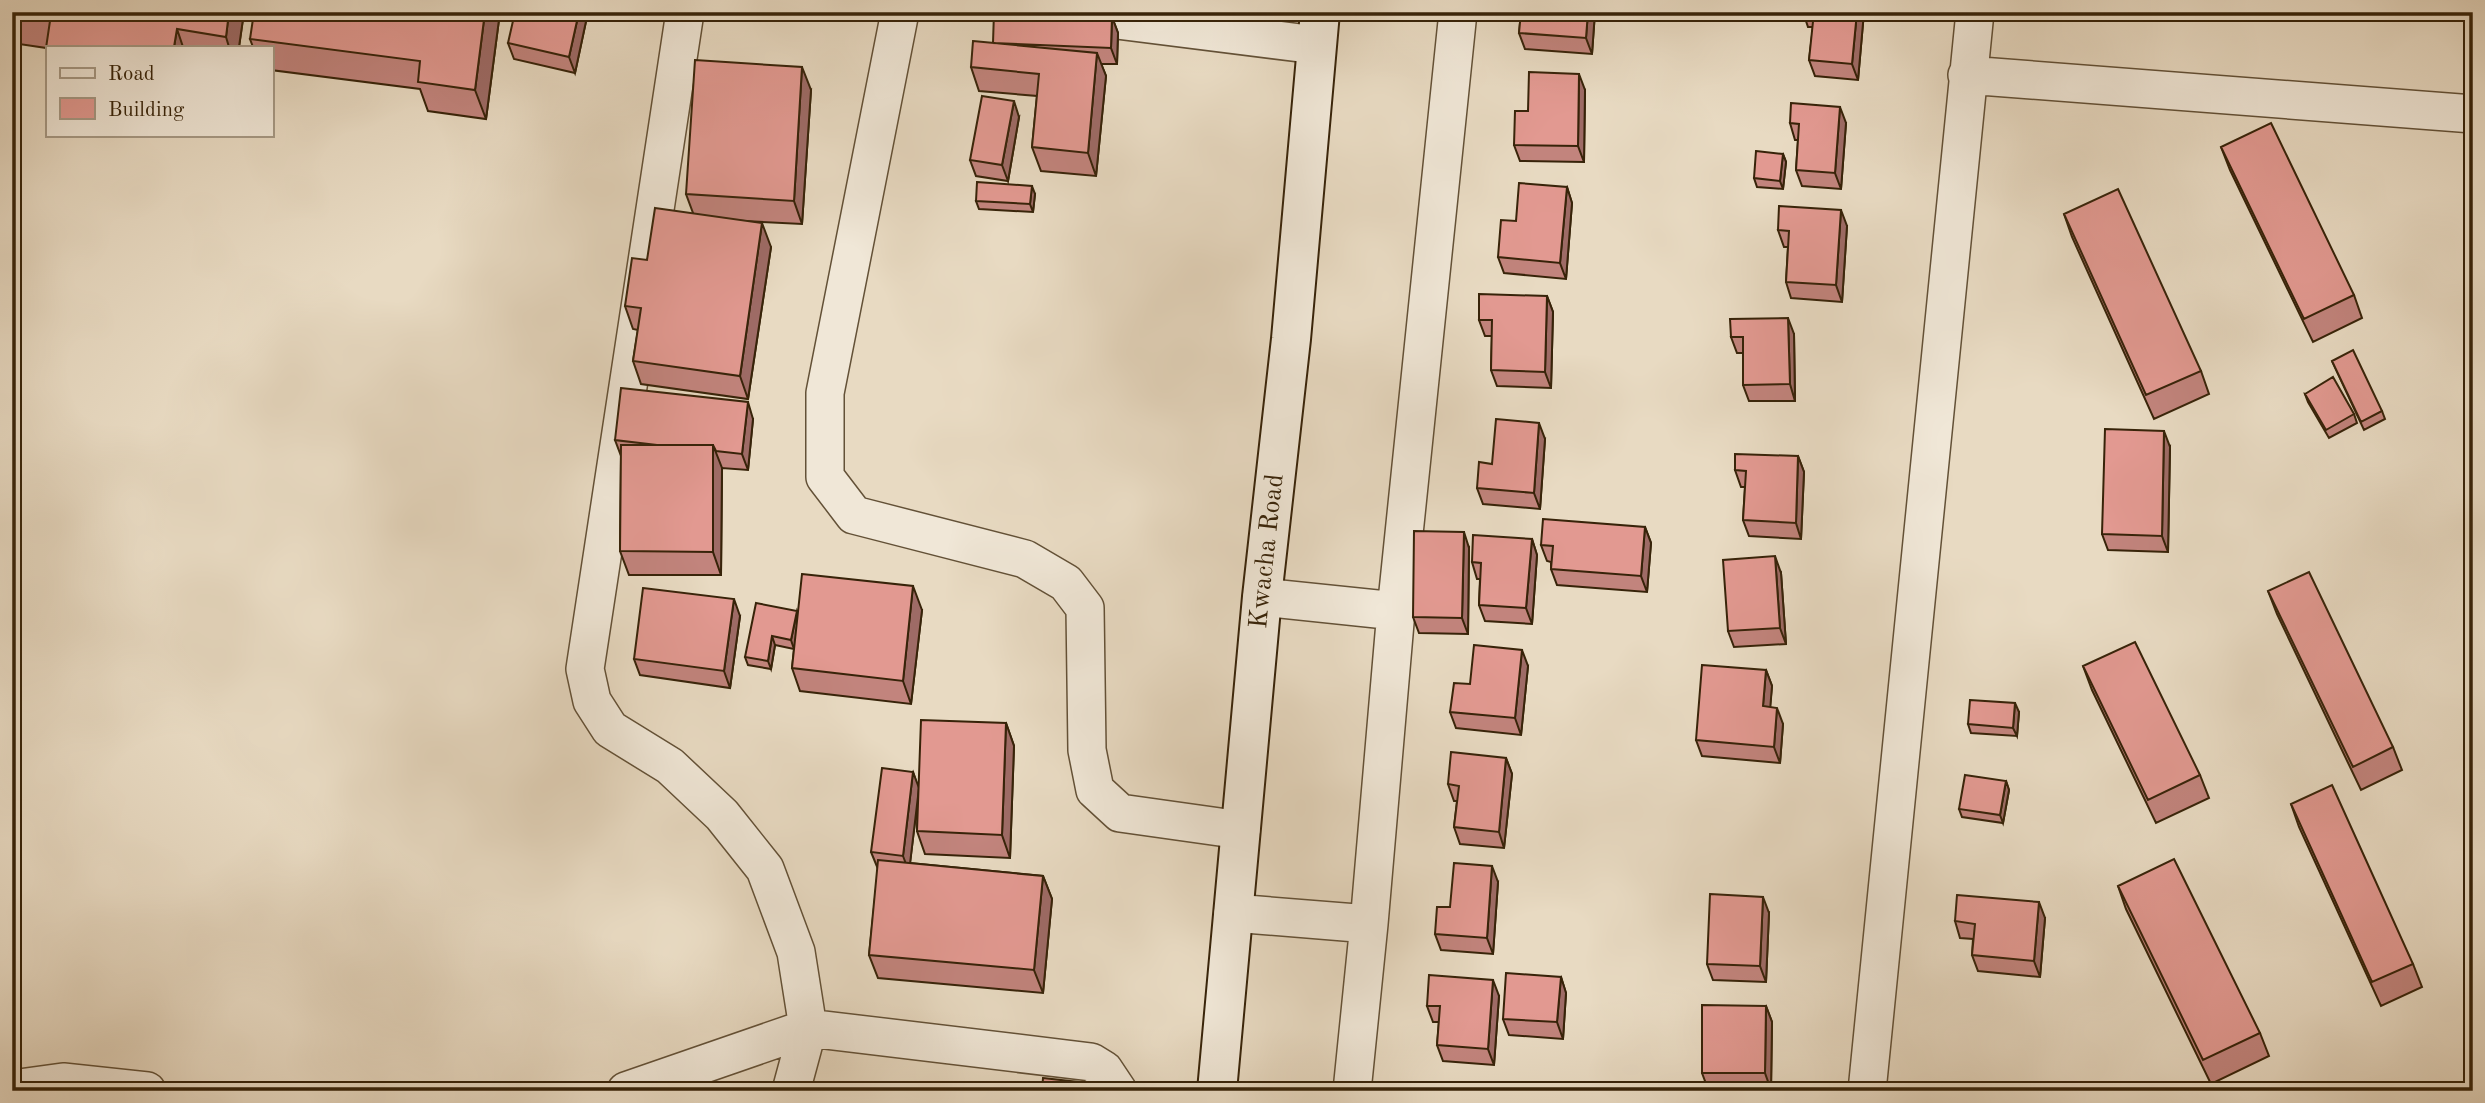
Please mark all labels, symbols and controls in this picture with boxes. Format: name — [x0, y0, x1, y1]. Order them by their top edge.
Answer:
legend — [46, 46, 273, 136]
text: Road — [108, 64, 155, 85]
text: Building — [108, 100, 185, 121]
street label: Kwacha Road — [1246, 473, 1289, 630]

